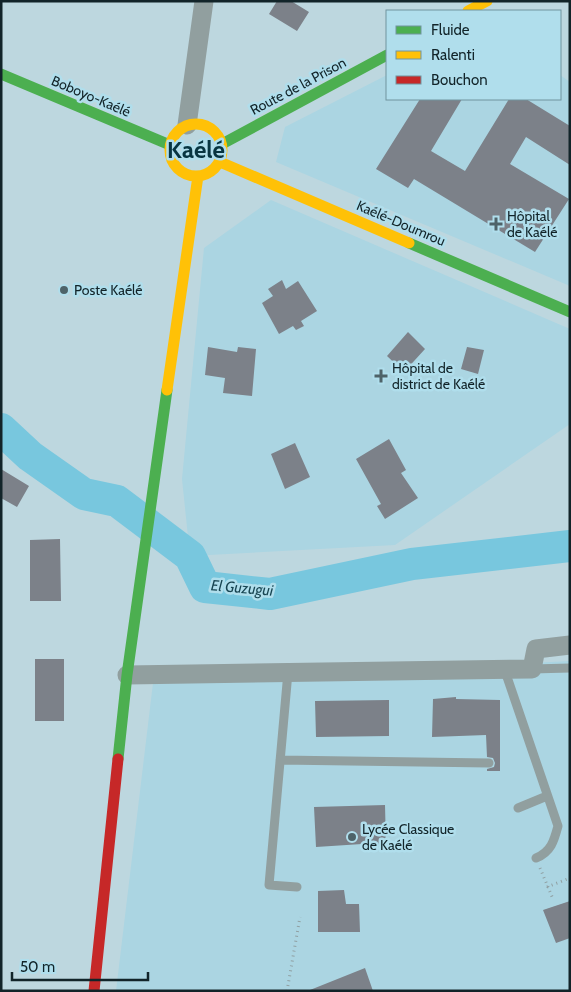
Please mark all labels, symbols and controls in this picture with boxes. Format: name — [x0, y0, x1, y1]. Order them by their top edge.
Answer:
legend — [386, 10, 561, 100]
text: Fluide — [431, 21, 470, 39]
text: Ralenti — [431, 46, 475, 64]
street label: Route de la Prison — [247, 53, 349, 119]
street label: Boboyo-Kaélé — [49, 71, 133, 121]
text: Bouchon — [431, 71, 488, 89]
district label: Kaélé — [167, 135, 225, 164]
street label: Kaélé-Doumrou — [354, 196, 448, 250]
place label: Hôpital de Kaélé — [507, 207, 557, 241]
marker: Hôpital de Kaélé — [489, 217, 503, 231]
place label: Poste Kaélé — [74, 281, 143, 299]
marker: Poste Kaélé — [58, 284, 70, 296]
place label: Hôpital de district de Kaélé — [392, 359, 485, 393]
marker: Hôpital de district de Kaélé — [374, 369, 388, 383]
water label: El Guzugui — [210, 576, 275, 600]
place label: Lycée Classique de Kaélé — [362, 820, 454, 854]
marker: Lycée Classique de Kaélé — [346, 831, 358, 843]
scale bar — [12, 950, 149, 982]
text: 50 m — [20, 958, 55, 976]

